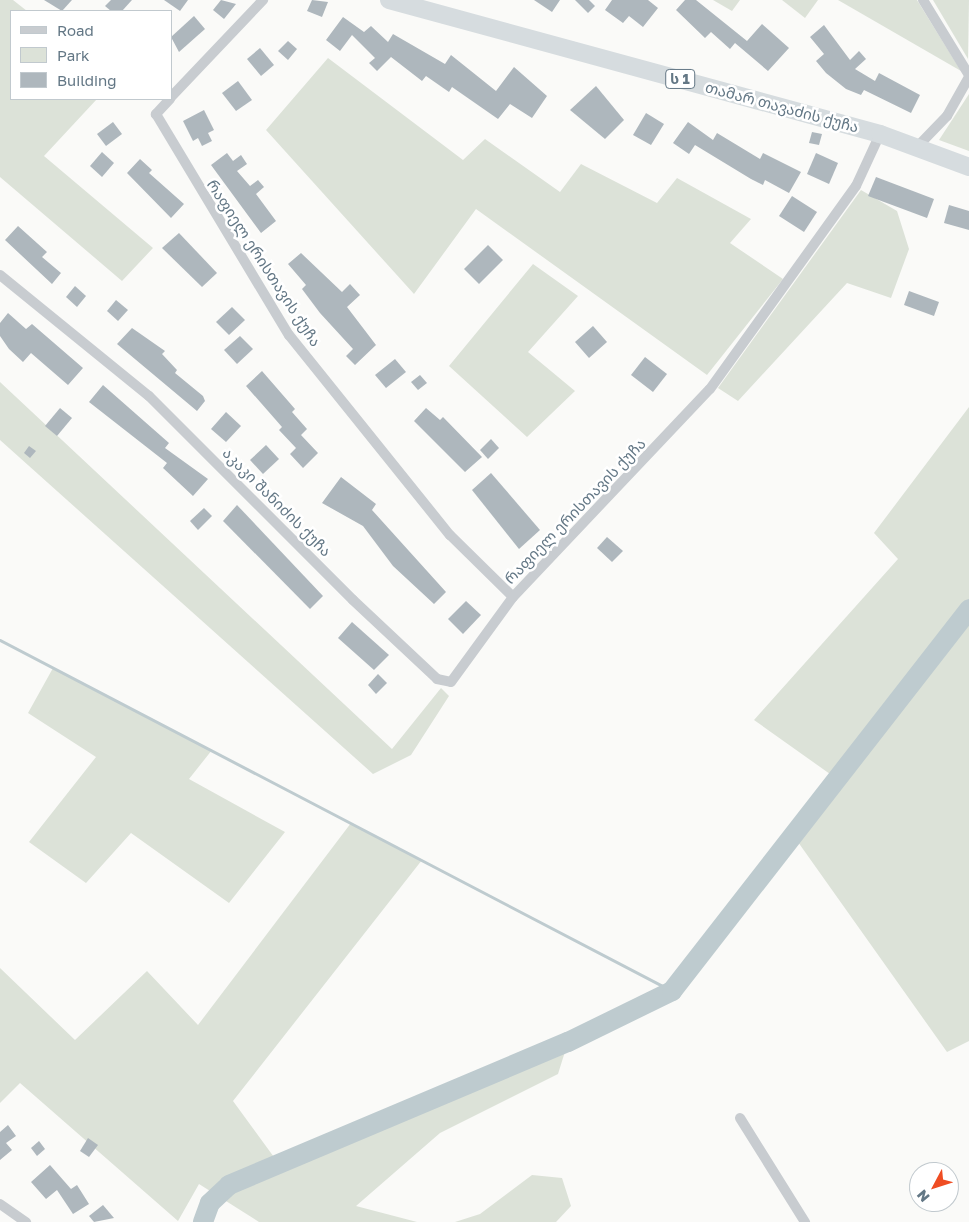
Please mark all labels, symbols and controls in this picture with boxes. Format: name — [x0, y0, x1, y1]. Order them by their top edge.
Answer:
legend — [10, 10, 172, 100]
text: Road — [57, 21, 94, 39]
text: Park — [57, 46, 89, 64]
road number: ს 1 — [665, 68, 695, 90]
text: Building — [57, 71, 117, 89]
street label: თამარ თავაძის ქუჩა — [703, 78, 861, 136]
street label: რაფიელ ერისთავის ქუჩა — [203, 176, 325, 350]
street label: რაფიელ ერისთავის ქუჩა — [501, 435, 649, 587]
street label: აკაკი შანიძის ქუჩა — [219, 444, 335, 560]
north arrow — [909, 1162, 959, 1212]
text: N — [913, 1187, 933, 1206]

